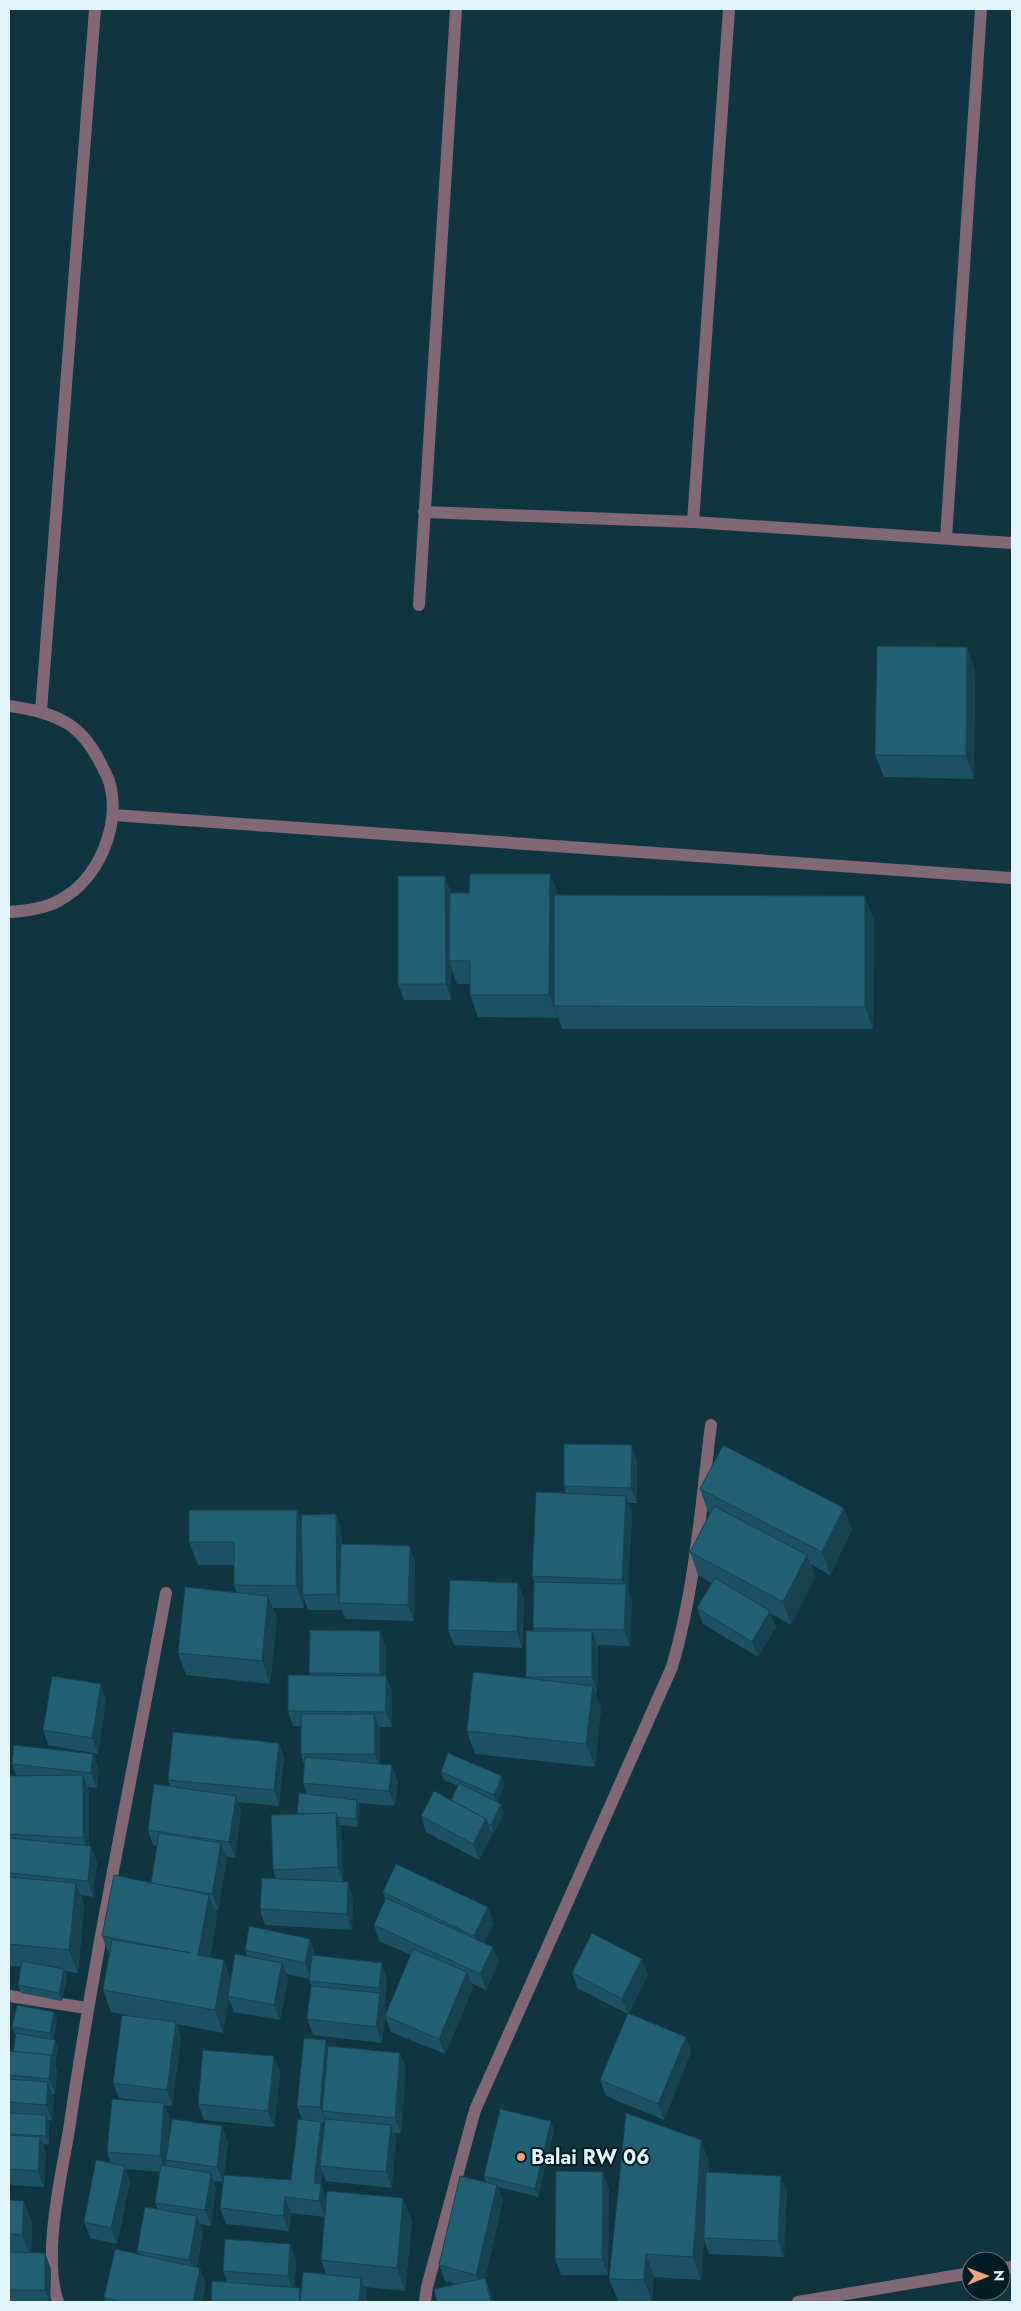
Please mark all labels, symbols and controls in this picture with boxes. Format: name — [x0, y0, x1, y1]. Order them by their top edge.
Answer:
place label: Balai RW 06 — [531, 2143, 650, 2172]
marker: Balai RW 06 — [515, 2151, 527, 2163]
north arrow — [961, 2251, 1011, 2301]
text: N — [989, 2270, 1009, 2282]

